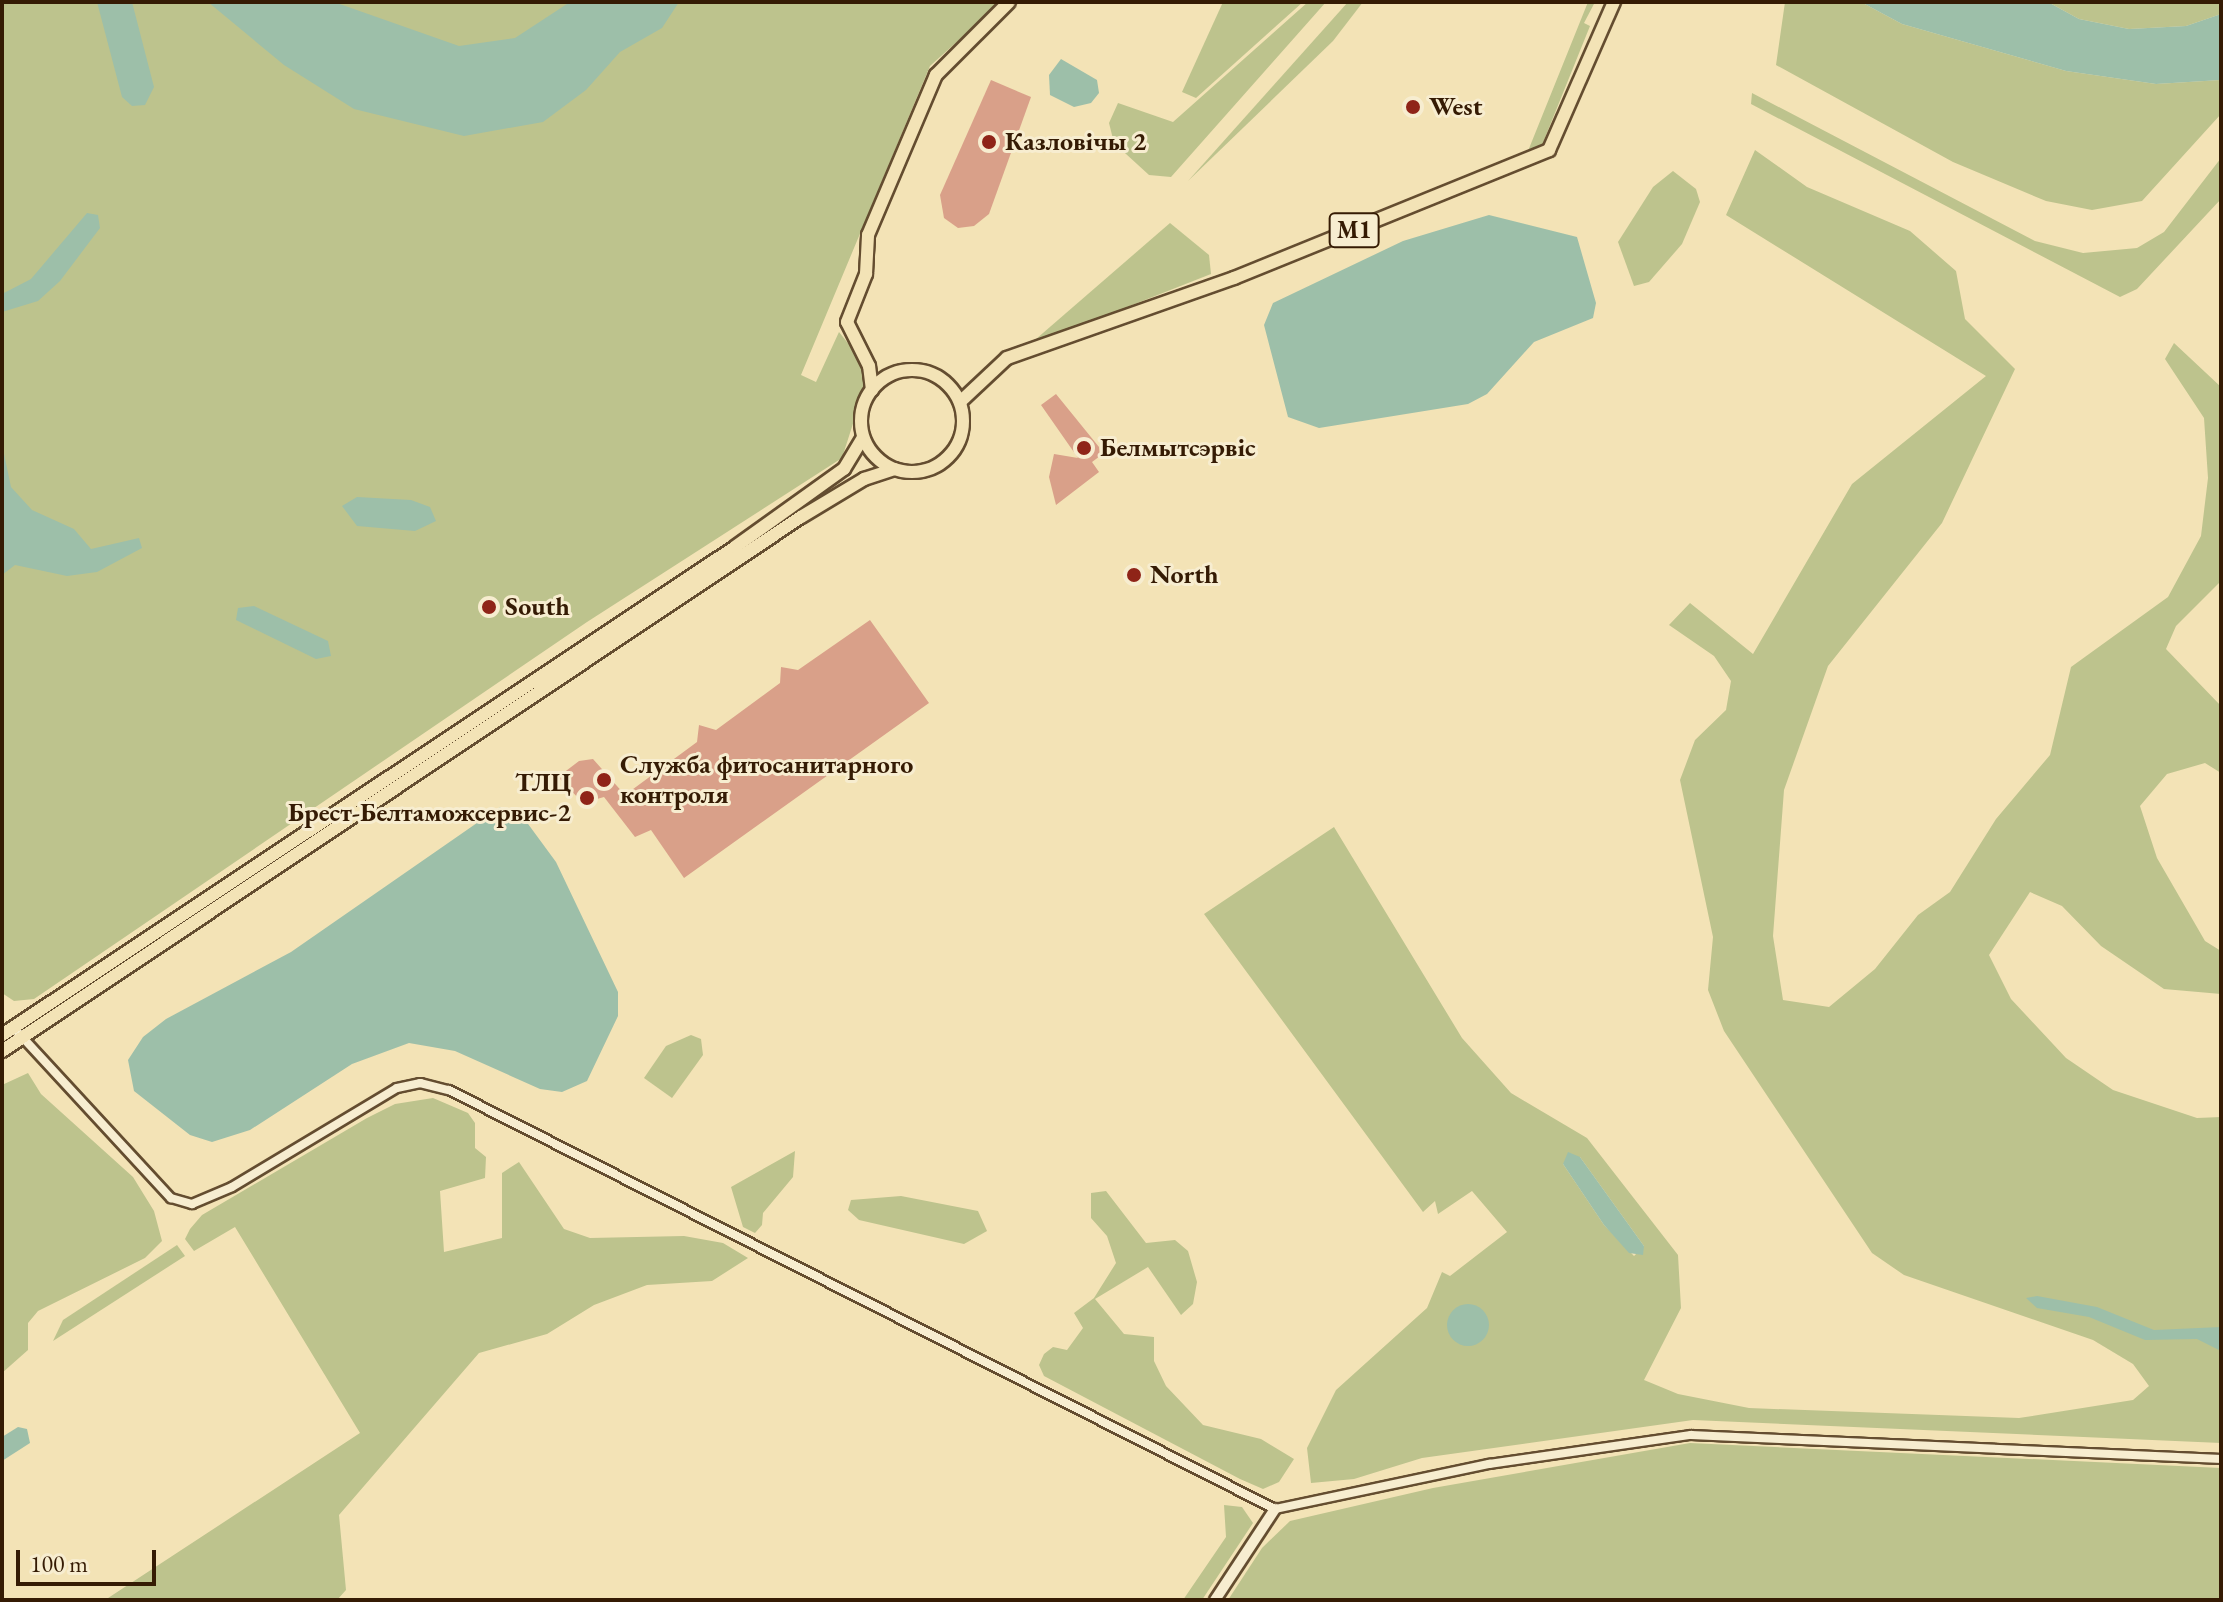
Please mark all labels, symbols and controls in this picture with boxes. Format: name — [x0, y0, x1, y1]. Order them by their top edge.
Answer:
place label: West — [1429, 91, 1482, 123]
marker: West — [1404, 98, 1422, 116]
place label: Казловічы 2 — [1005, 126, 1146, 158]
marker: Казловічы 2 — [980, 133, 998, 151]
road number: М1 — [1328, 210, 1380, 250]
place label: Белмытсэрвіс — [1100, 432, 1256, 464]
marker: Белмытсэрвіс — [1075, 439, 1093, 457]
place label: North — [1150, 559, 1219, 591]
marker: North — [1125, 566, 1143, 584]
place label: South — [505, 591, 570, 623]
marker: South — [480, 598, 498, 616]
place label: Служба фитосанитарного контроля — [620, 749, 913, 810]
place label: ТЛЦ Брест-Белтаможсервис-2 — [288, 767, 571, 828]
marker: Служба фитосанитарного контроля — [595, 771, 613, 789]
marker: ТЛЦ Брест-Белтаможсервис-2 — [578, 789, 596, 807]
scale bar — [20, 1534, 160, 1584]
text: 100 m — [30, 1548, 88, 1579]

